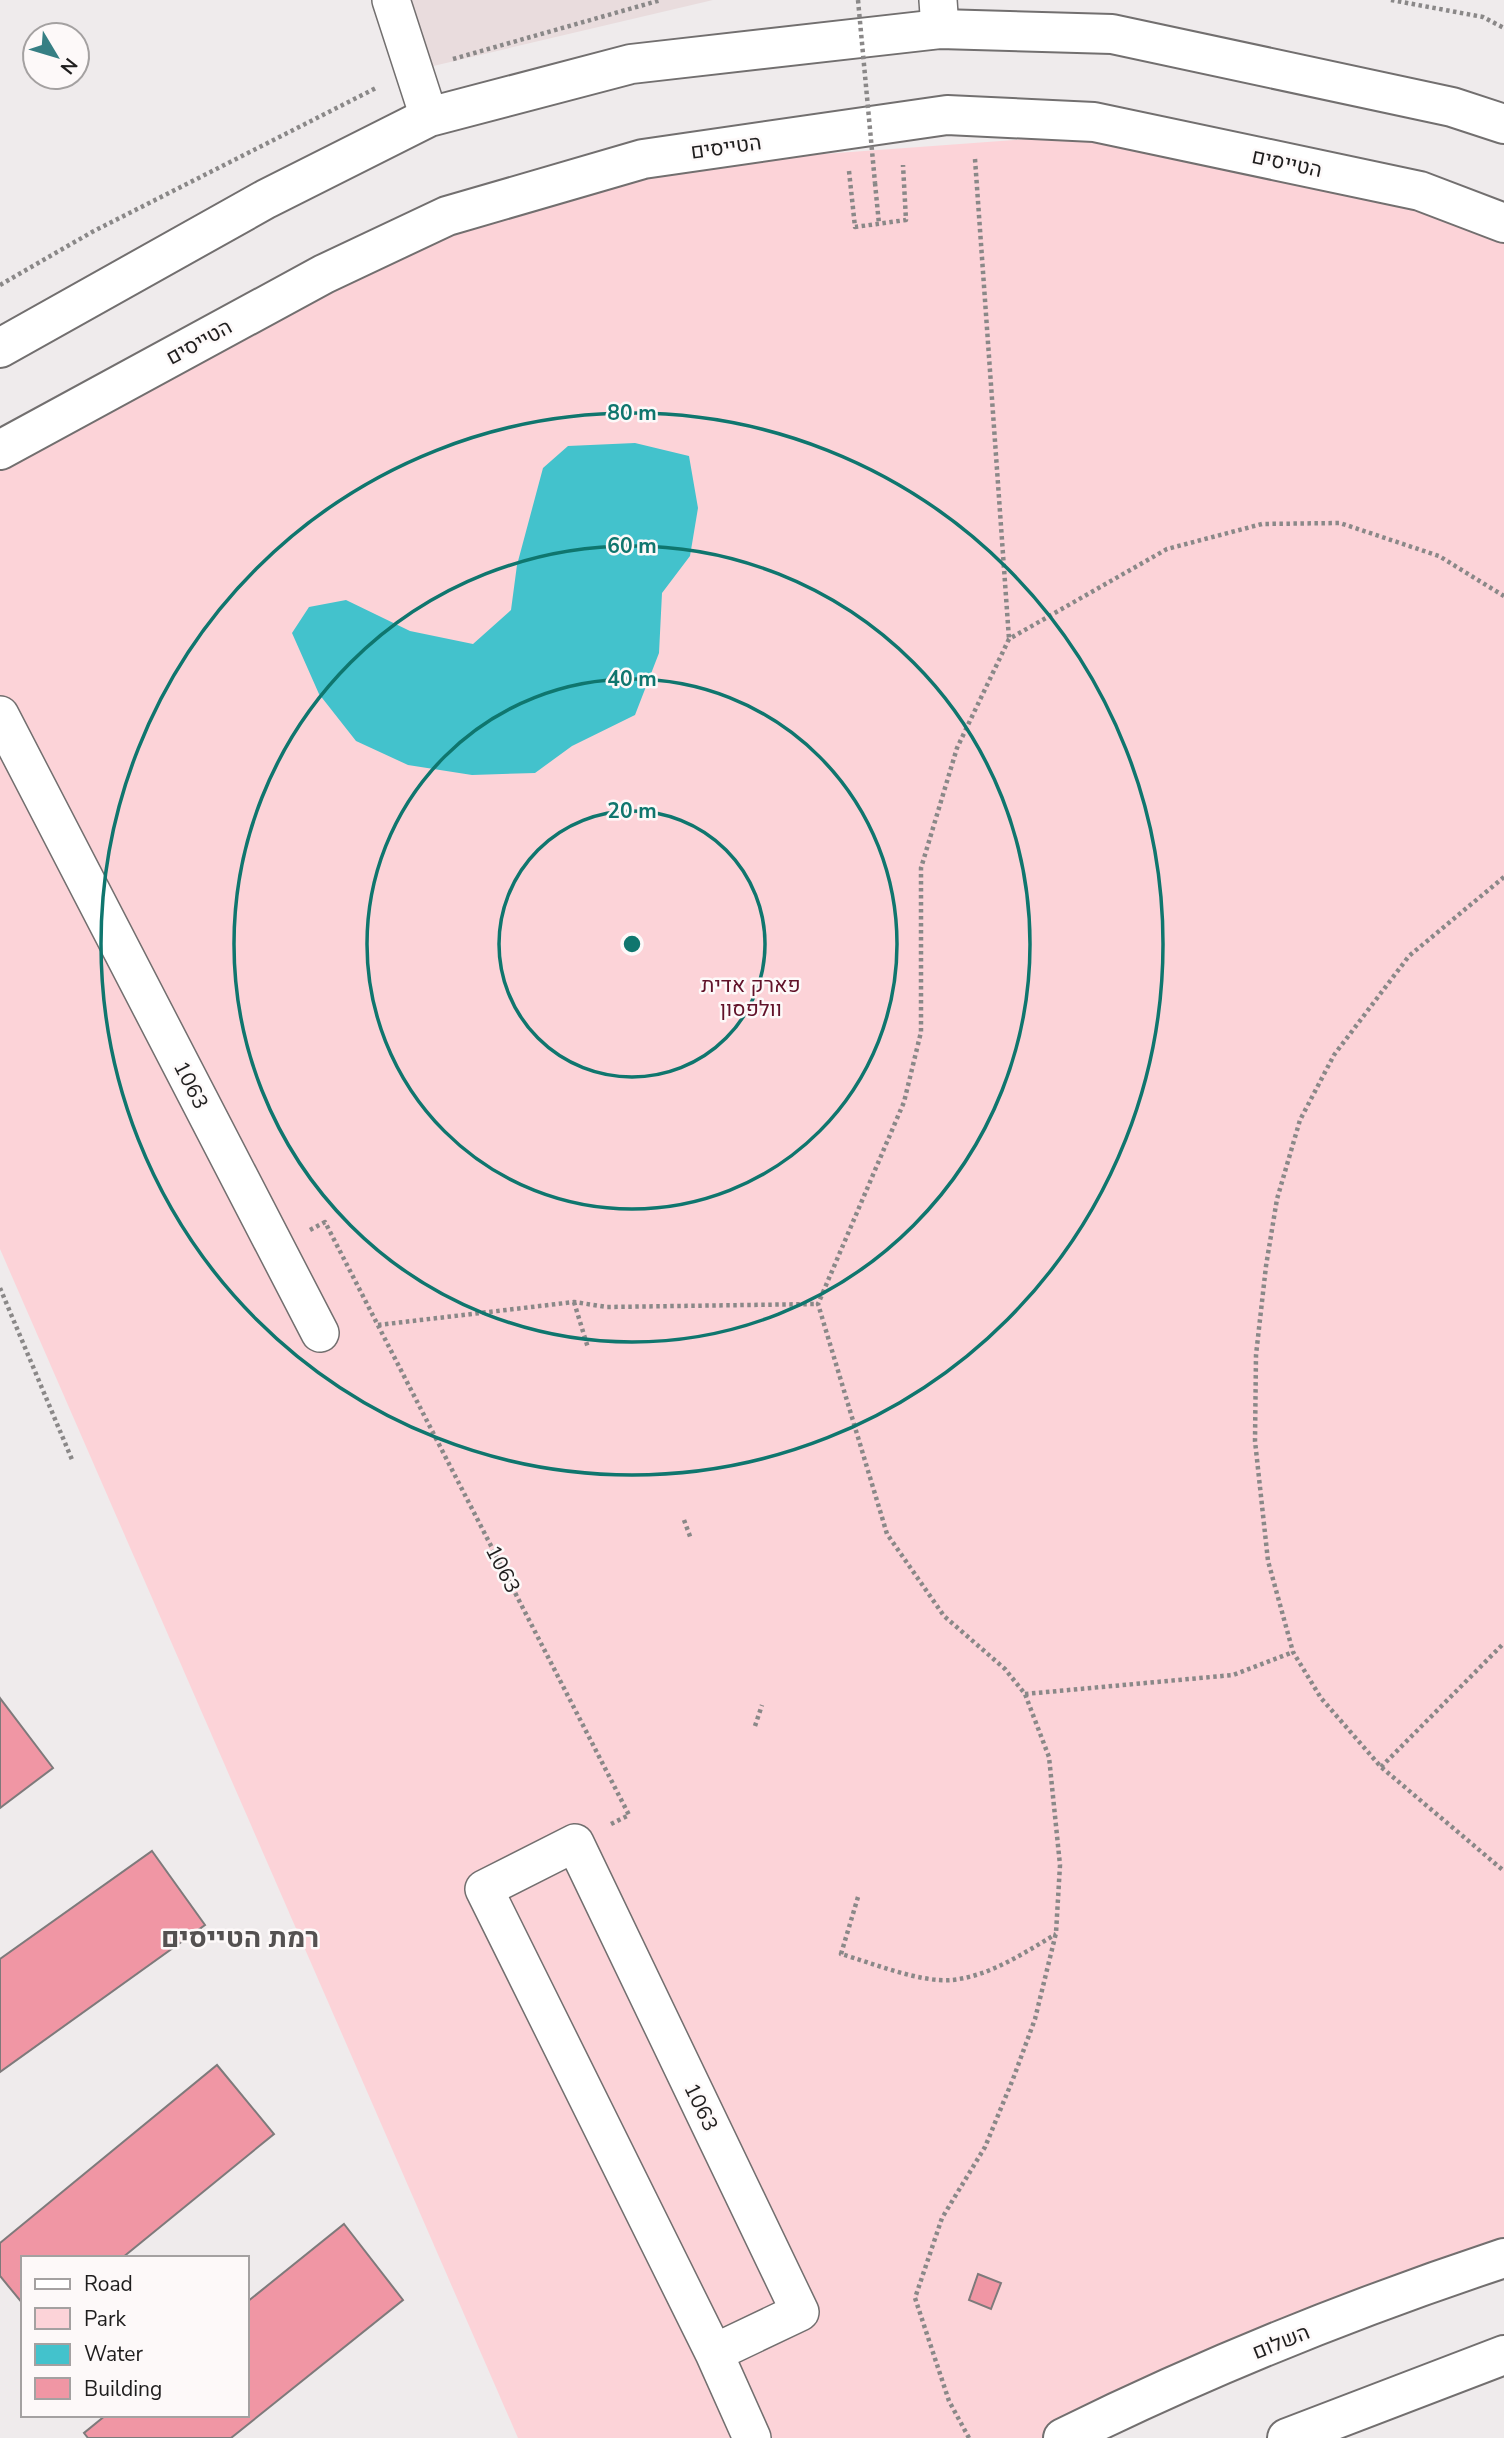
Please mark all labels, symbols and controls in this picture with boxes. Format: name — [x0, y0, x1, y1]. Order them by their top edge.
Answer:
north arrow — [21, 21, 91, 91]
text: N — [54, 52, 83, 79]
street label: הטייסים — [689, 128, 763, 166]
street label: הטייסים — [1249, 142, 1325, 184]
street label: הטייסים — [161, 313, 237, 371]
text: 80 m — [607, 399, 657, 427]
text: 60 m — [607, 532, 657, 560]
text: 40 m — [607, 665, 657, 693]
text: 20 m — [607, 797, 657, 825]
centre of rings — [620, 932, 644, 956]
park label: פארק אדית וולפסון — [701, 971, 801, 1023]
street label: 1063 — [167, 1056, 215, 1114]
street label: 1063 — [479, 1540, 527, 1598]
district label: רמת הטייסים — [161, 1919, 319, 1957]
street label: 1063 — [677, 2078, 725, 2136]
legend — [21, 2256, 248, 2417]
text: Road — [84, 2270, 133, 2298]
text: Park — [84, 2305, 126, 2333]
street label: השלום — [1248, 2318, 1314, 2366]
text: Water — [84, 2340, 143, 2368]
text: Building — [84, 2375, 162, 2403]

